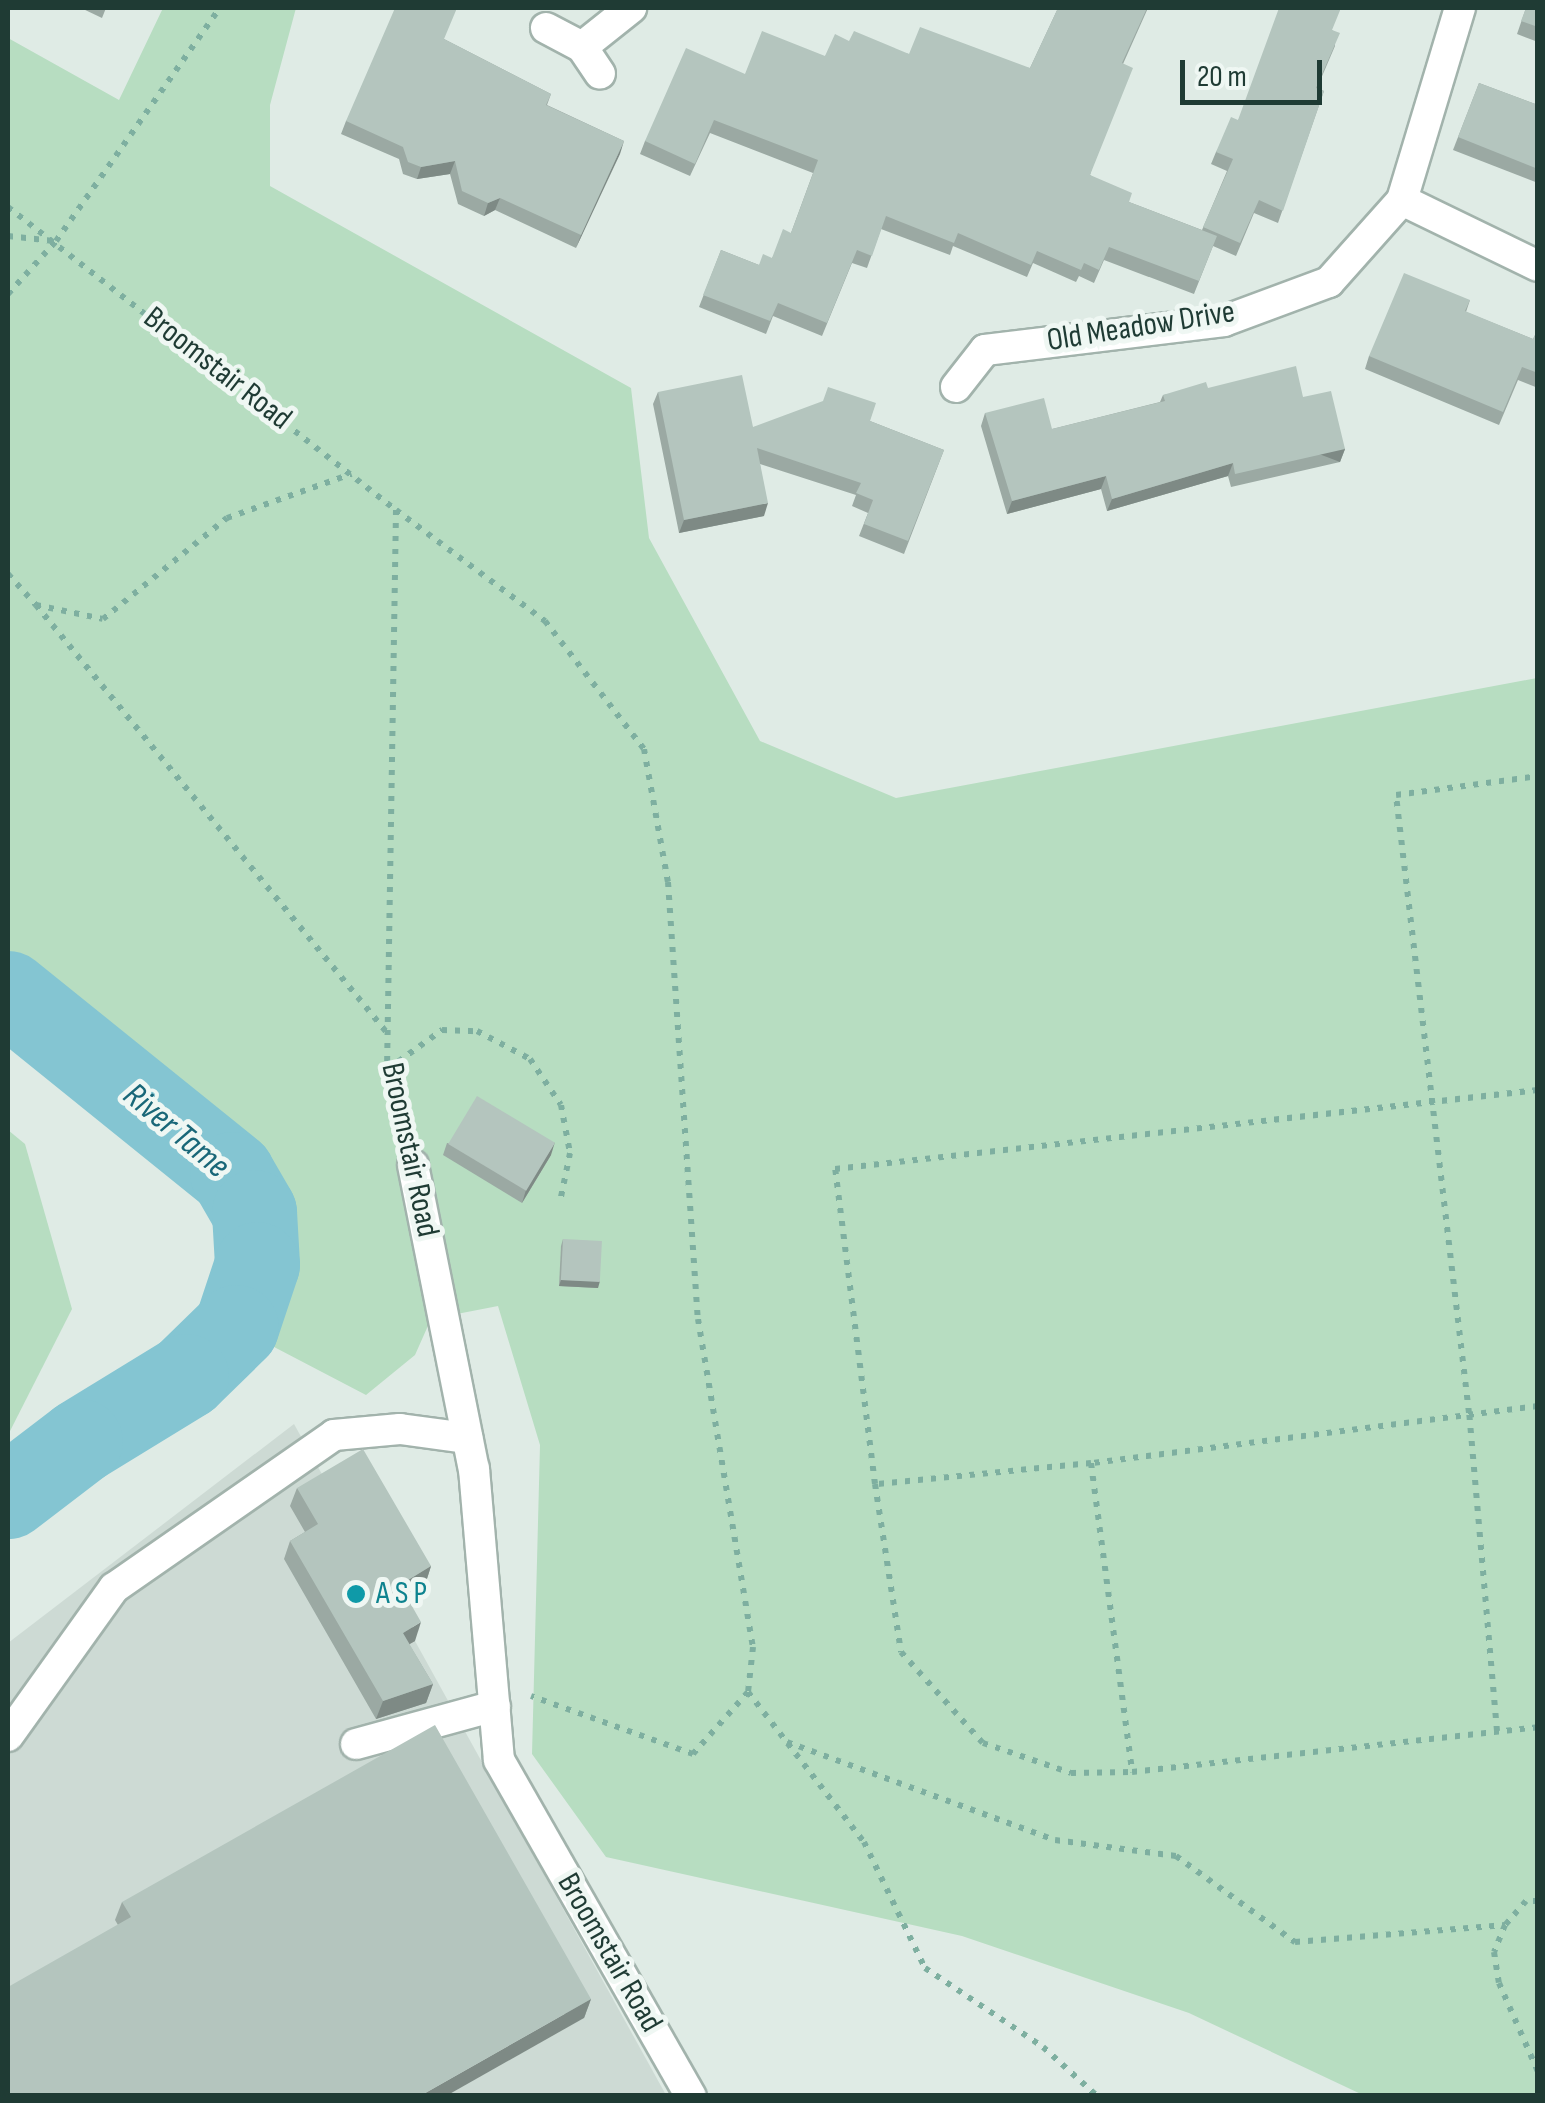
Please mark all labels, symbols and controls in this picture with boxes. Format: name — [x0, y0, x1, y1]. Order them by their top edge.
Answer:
scale bar — [1185, 40, 1328, 102]
text: 20 m — [1197, 59, 1247, 95]
street label: Old Meadow Drive — [1044, 293, 1238, 361]
street label: Broomstair Road — [135, 299, 299, 439]
street label: Broomstair Road — [372, 1059, 446, 1241]
water label: River Tame — [114, 1075, 238, 1187]
place label: A S P — [376, 1575, 427, 1613]
marker: A S P — [345, 1583, 367, 1605]
street label: Broomstair Road — [548, 1867, 670, 2039]

